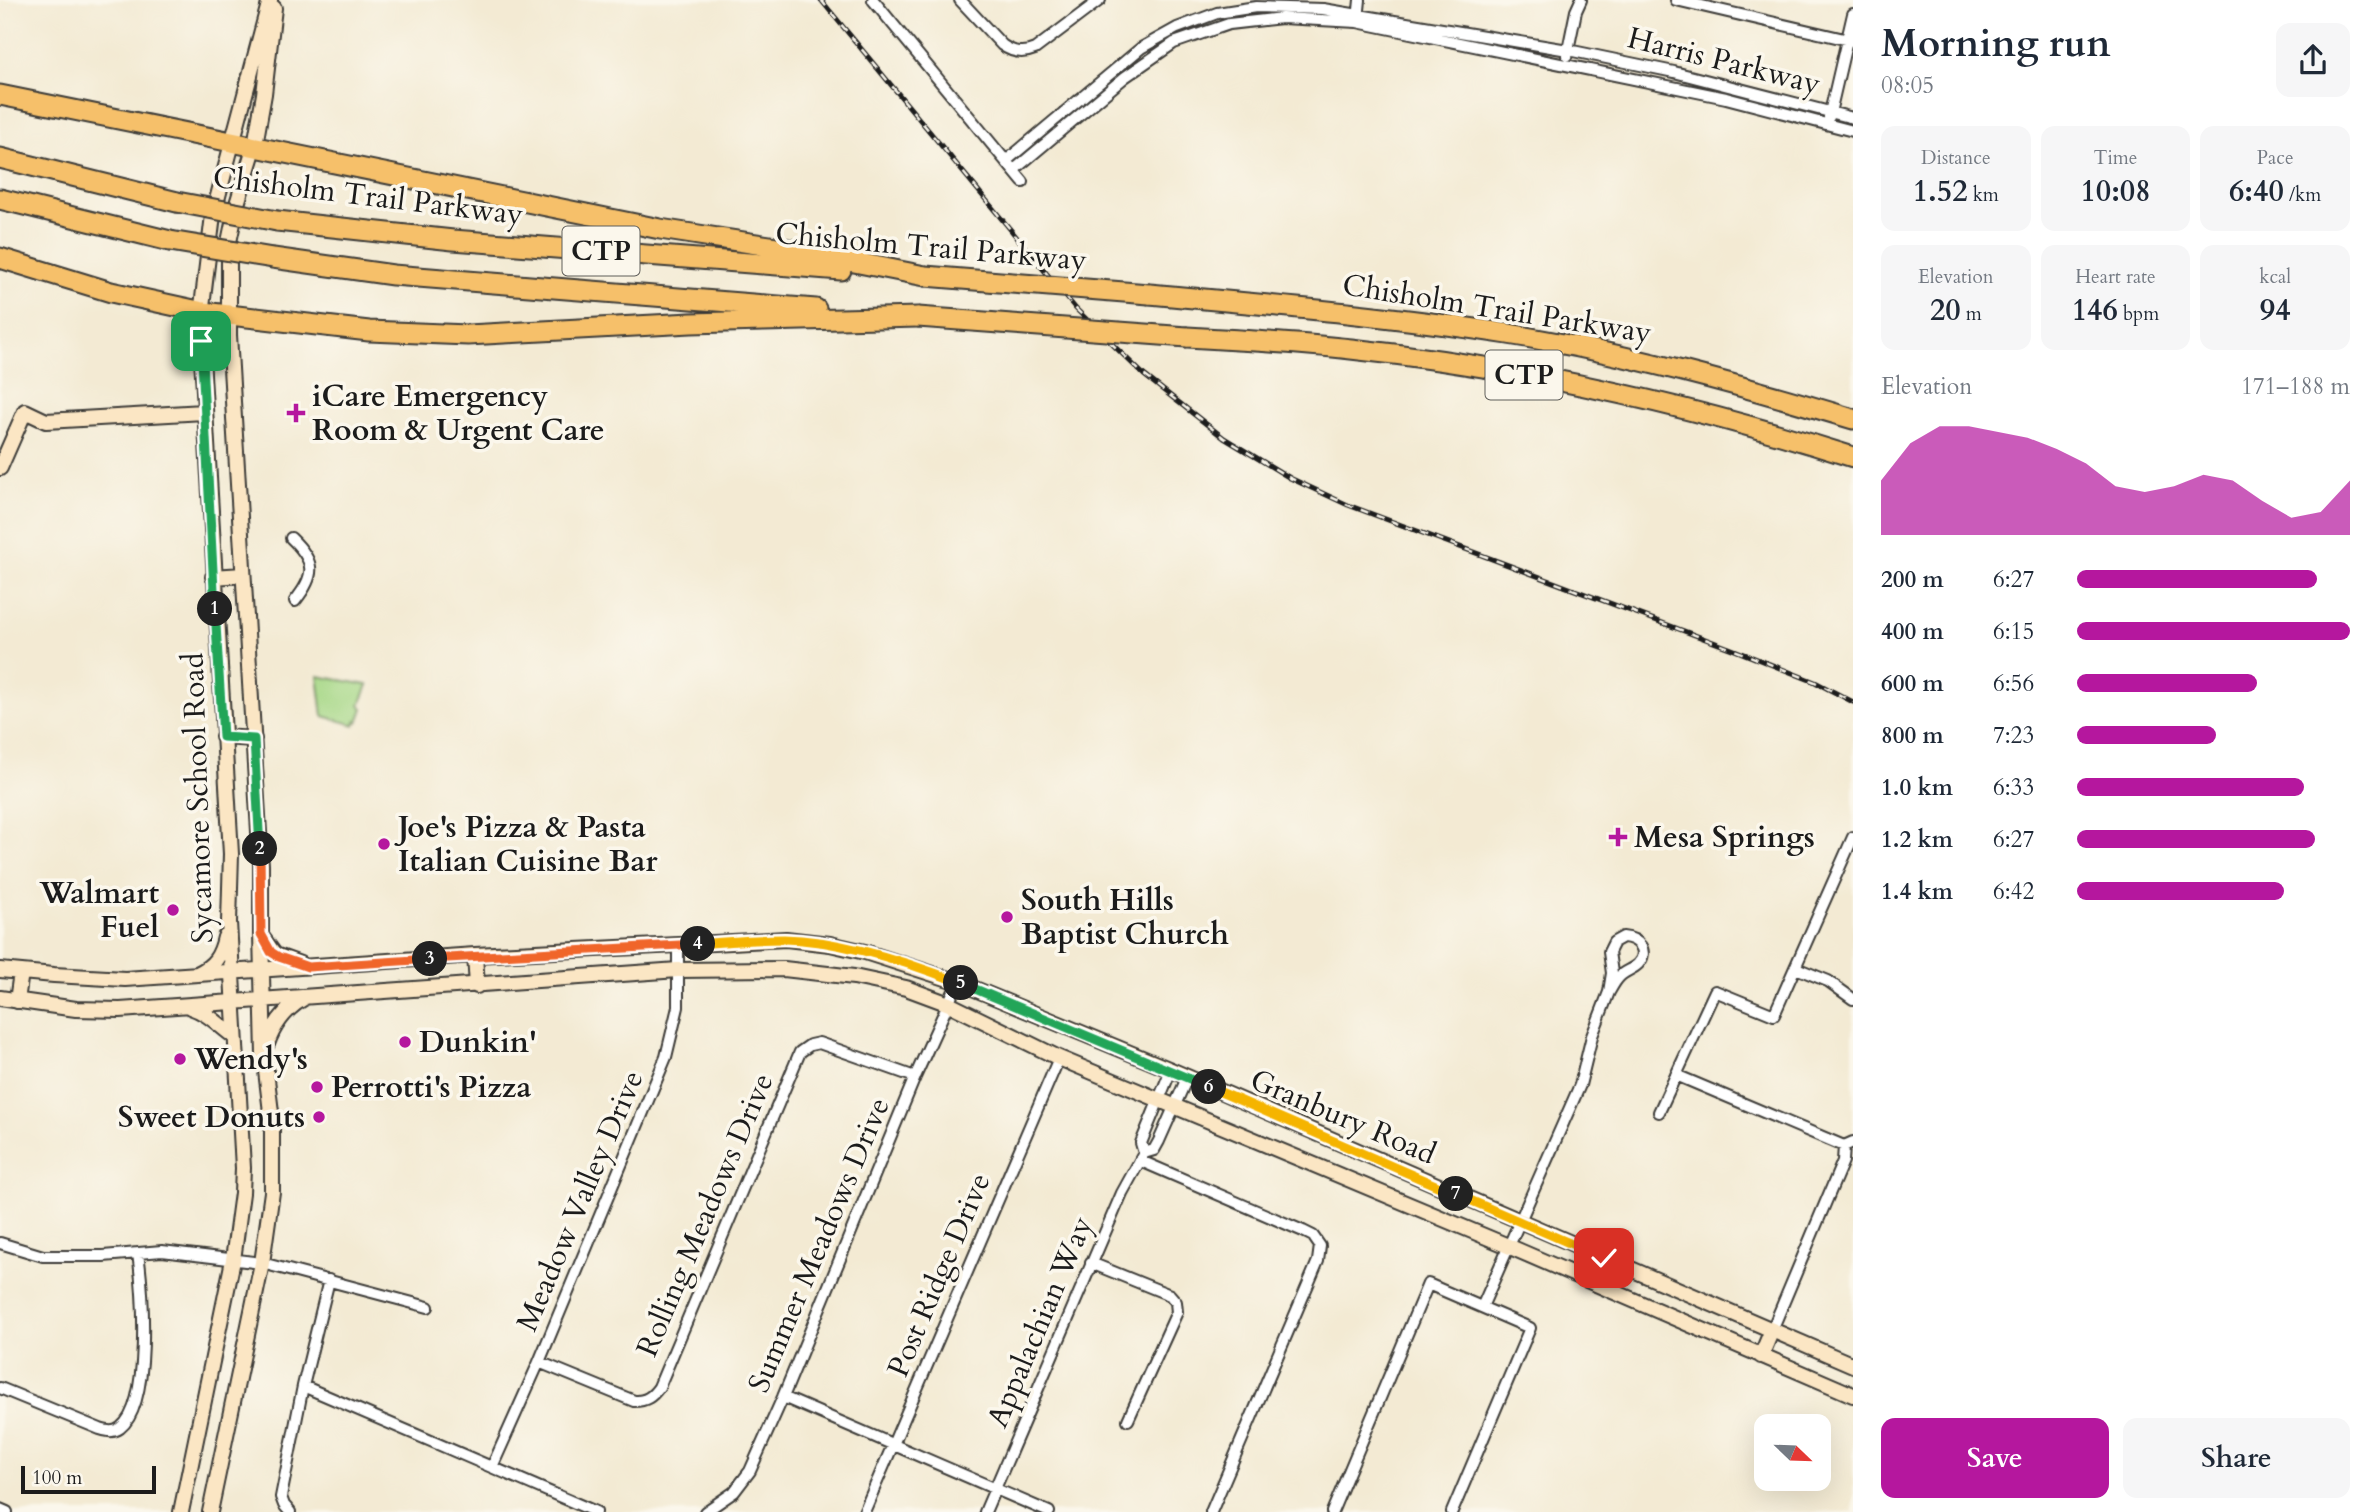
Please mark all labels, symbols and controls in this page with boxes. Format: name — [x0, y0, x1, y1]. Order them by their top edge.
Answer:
street label: Harris Parkway — [1623, 17, 1825, 105]
text: Morning run — [1881, 18, 2111, 70]
button: share — [2276, 23, 2350, 97]
text: 08:05 — [1881, 70, 1934, 101]
text: Distance — [1921, 145, 1991, 171]
text: Time — [2094, 145, 2137, 171]
text: Pace — [2257, 145, 2294, 171]
street label: Chisholm Trail Parkway — [211, 157, 526, 235]
text: 1.52 — [1913, 171, 1968, 212]
text: 10:08 — [2080, 171, 2151, 212]
text: 6:40 — [2229, 171, 2284, 212]
text: km — [1968, 182, 1999, 208]
text: /km — [2284, 182, 2321, 208]
street label: Chisholm Trail Parkway — [774, 213, 1088, 281]
road number: CTP — [562, 226, 640, 276]
street label: Chisholm Trail Parkway — [1340, 264, 1655, 354]
text: Elevation — [1918, 264, 1994, 290]
text: Heart rate — [2075, 264, 2156, 290]
text: kcal — [2259, 264, 2291, 290]
text: 20 — [1930, 290, 1961, 331]
text: 146 — [2072, 290, 2118, 331]
text: 94 — [2260, 290, 2291, 331]
text: m — [1961, 301, 1982, 327]
text: bpm — [2118, 301, 2159, 327]
pin — [171, 311, 231, 371]
icon: arrive — [182, 322, 220, 360]
road number: CTP — [1486, 350, 1562, 400]
text: Elevation — [1881, 371, 1972, 402]
text: 171–188 m — [2241, 371, 2350, 402]
place label: iCare Emergency Room & Urgent Care — [312, 376, 605, 451]
marker: iCare Emergency Room & Urgent Care — [286, 403, 306, 423]
text: 200 m — [1881, 564, 1944, 595]
text: 6:27 — [1993, 564, 2034, 595]
pin: 1 — [198, 592, 232, 626]
text: 1 — [210, 595, 219, 621]
text: 400 m — [1881, 616, 1944, 647]
text: 6:15 — [1993, 616, 2034, 647]
street label: Sycamore School Road — [172, 652, 224, 944]
text: 600 m — [1881, 668, 1944, 699]
text: 6:56 — [1993, 668, 2034, 699]
text: 800 m — [1881, 720, 1944, 751]
text: 7:23 — [1993, 720, 2034, 751]
text: 1.0 km — [1881, 772, 1953, 803]
text: 6:33 — [1993, 772, 2034, 803]
place label: Joe's Pizza & Pasta Italian Cuisine Bar — [394, 807, 658, 882]
place label: Mesa Springs — [1634, 817, 1815, 858]
text: 1.2 km — [1881, 824, 1953, 855]
text: 6:27 — [1993, 824, 2034, 855]
marker: Mesa Springs — [1608, 827, 1628, 847]
pin: 2 — [243, 832, 278, 866]
text: 2 — [255, 835, 264, 861]
marker: Joe's Pizza & Pasta Italian Cuisine Bar — [376, 836, 392, 852]
place label: Walmart Fuel — [39, 873, 159, 948]
text: 1.4 km — [1881, 876, 1953, 907]
text: 6:42 — [1993, 876, 2034, 907]
place label: South Hills Baptist Church — [1021, 880, 1229, 955]
marker: Walmart Fuel — [165, 902, 181, 918]
marker: South Hills Baptist Church — [999, 909, 1015, 925]
pin: 4 — [680, 926, 716, 962]
text: 4 — [693, 930, 702, 956]
pin: 3 — [412, 942, 448, 976]
text: 3 — [425, 945, 434, 971]
pin: 5 — [944, 965, 978, 1000]
text: 5 — [956, 969, 965, 995]
place label: Dunkin' — [419, 1022, 537, 1063]
marker: Dunkin' — [397, 1034, 413, 1050]
place label: Wendy's — [193, 1039, 308, 1080]
marker: Wendy's — [172, 1051, 188, 1067]
street label: Granbury Road — [1244, 1059, 1442, 1175]
street label: Meadow Valley Drive — [507, 1064, 653, 1338]
place label: Perrotti's Pizza — [331, 1067, 531, 1108]
street label: Rolling Meadows Drive — [627, 1067, 783, 1363]
pin: 6 — [1192, 1070, 1226, 1104]
text: 6 — [1204, 1073, 1213, 1099]
marker: Perrotti's Pizza — [309, 1079, 325, 1095]
street label: Summer Meadows Drive — [738, 1091, 900, 1399]
place label: Sweet Donuts — [118, 1097, 305, 1138]
marker: Sweet Donuts — [311, 1109, 327, 1125]
street label: Post Ridge Drive — [878, 1167, 1000, 1383]
pin: 7 — [1438, 1176, 1474, 1212]
text: 7 — [1451, 1180, 1460, 1206]
street label: Appalachian Way — [977, 1210, 1103, 1434]
pin — [1574, 1228, 1634, 1288]
icon: check — [1585, 1239, 1623, 1277]
north arrow — [1754, 1414, 1830, 1491]
map controls — [1754, 1414, 1831, 1491]
button: Save — [1881, 1418, 2109, 1498]
button: Share — [2123, 1418, 2350, 1498]
scale bar — [21, 1463, 156, 1495]
text: 100 m — [32, 1465, 82, 1491]

